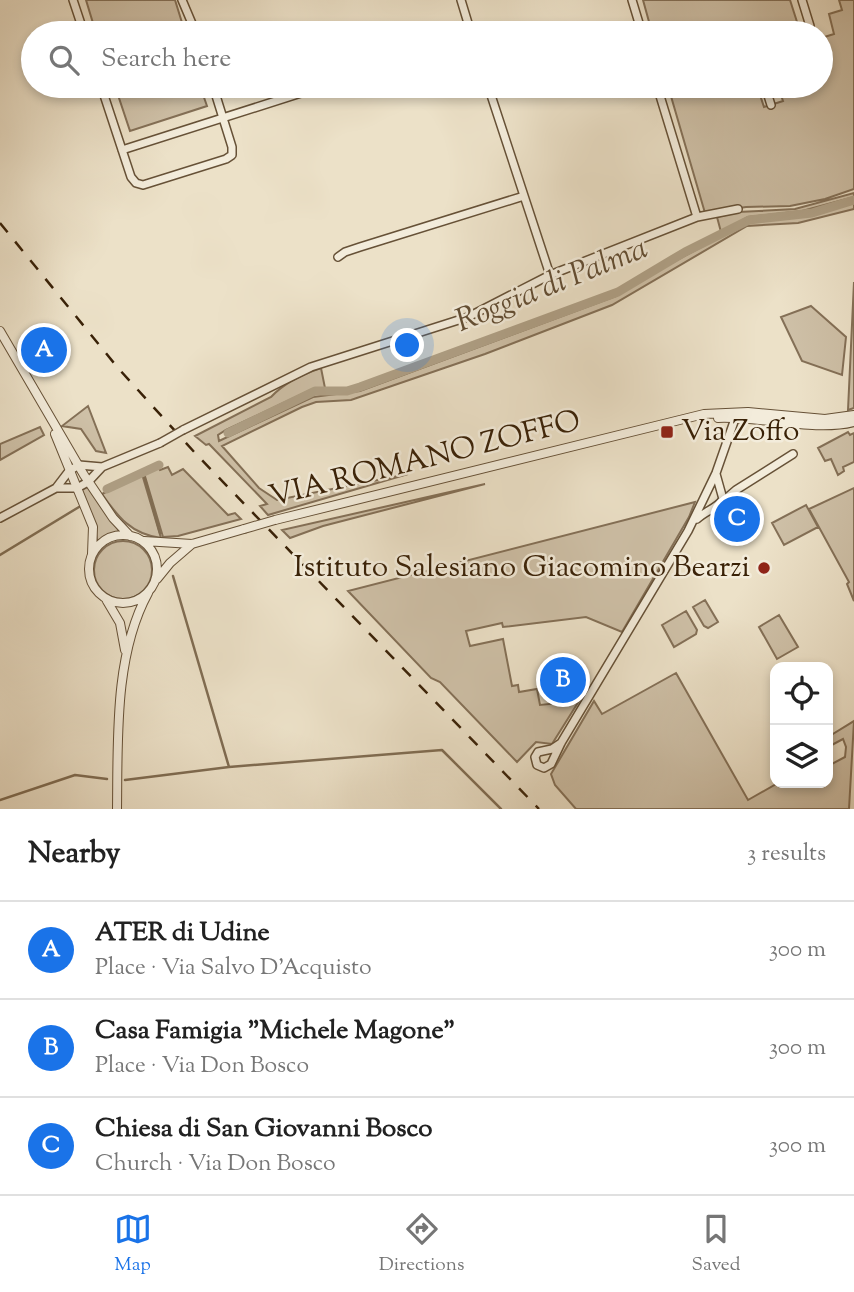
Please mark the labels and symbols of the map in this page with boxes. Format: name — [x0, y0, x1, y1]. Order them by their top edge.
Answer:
water label: Roggia di Palma — [449, 227, 655, 345]
pin: A — [21, 324, 67, 376]
your location — [390, 328, 424, 362]
street label: VIA ROMANO ZOFFO — [265, 400, 585, 520]
place label: Via Zoffo — [681, 411, 800, 454]
marker: Via Zoffo — [659, 424, 675, 440]
pin: C — [714, 493, 760, 545]
place label: Istituto Salesiano Giacomino Bearzi — [294, 547, 750, 590]
marker: Istituto Salesiano Giacomino Bearzi — [756, 560, 772, 576]
pin: B — [540, 654, 586, 706]

